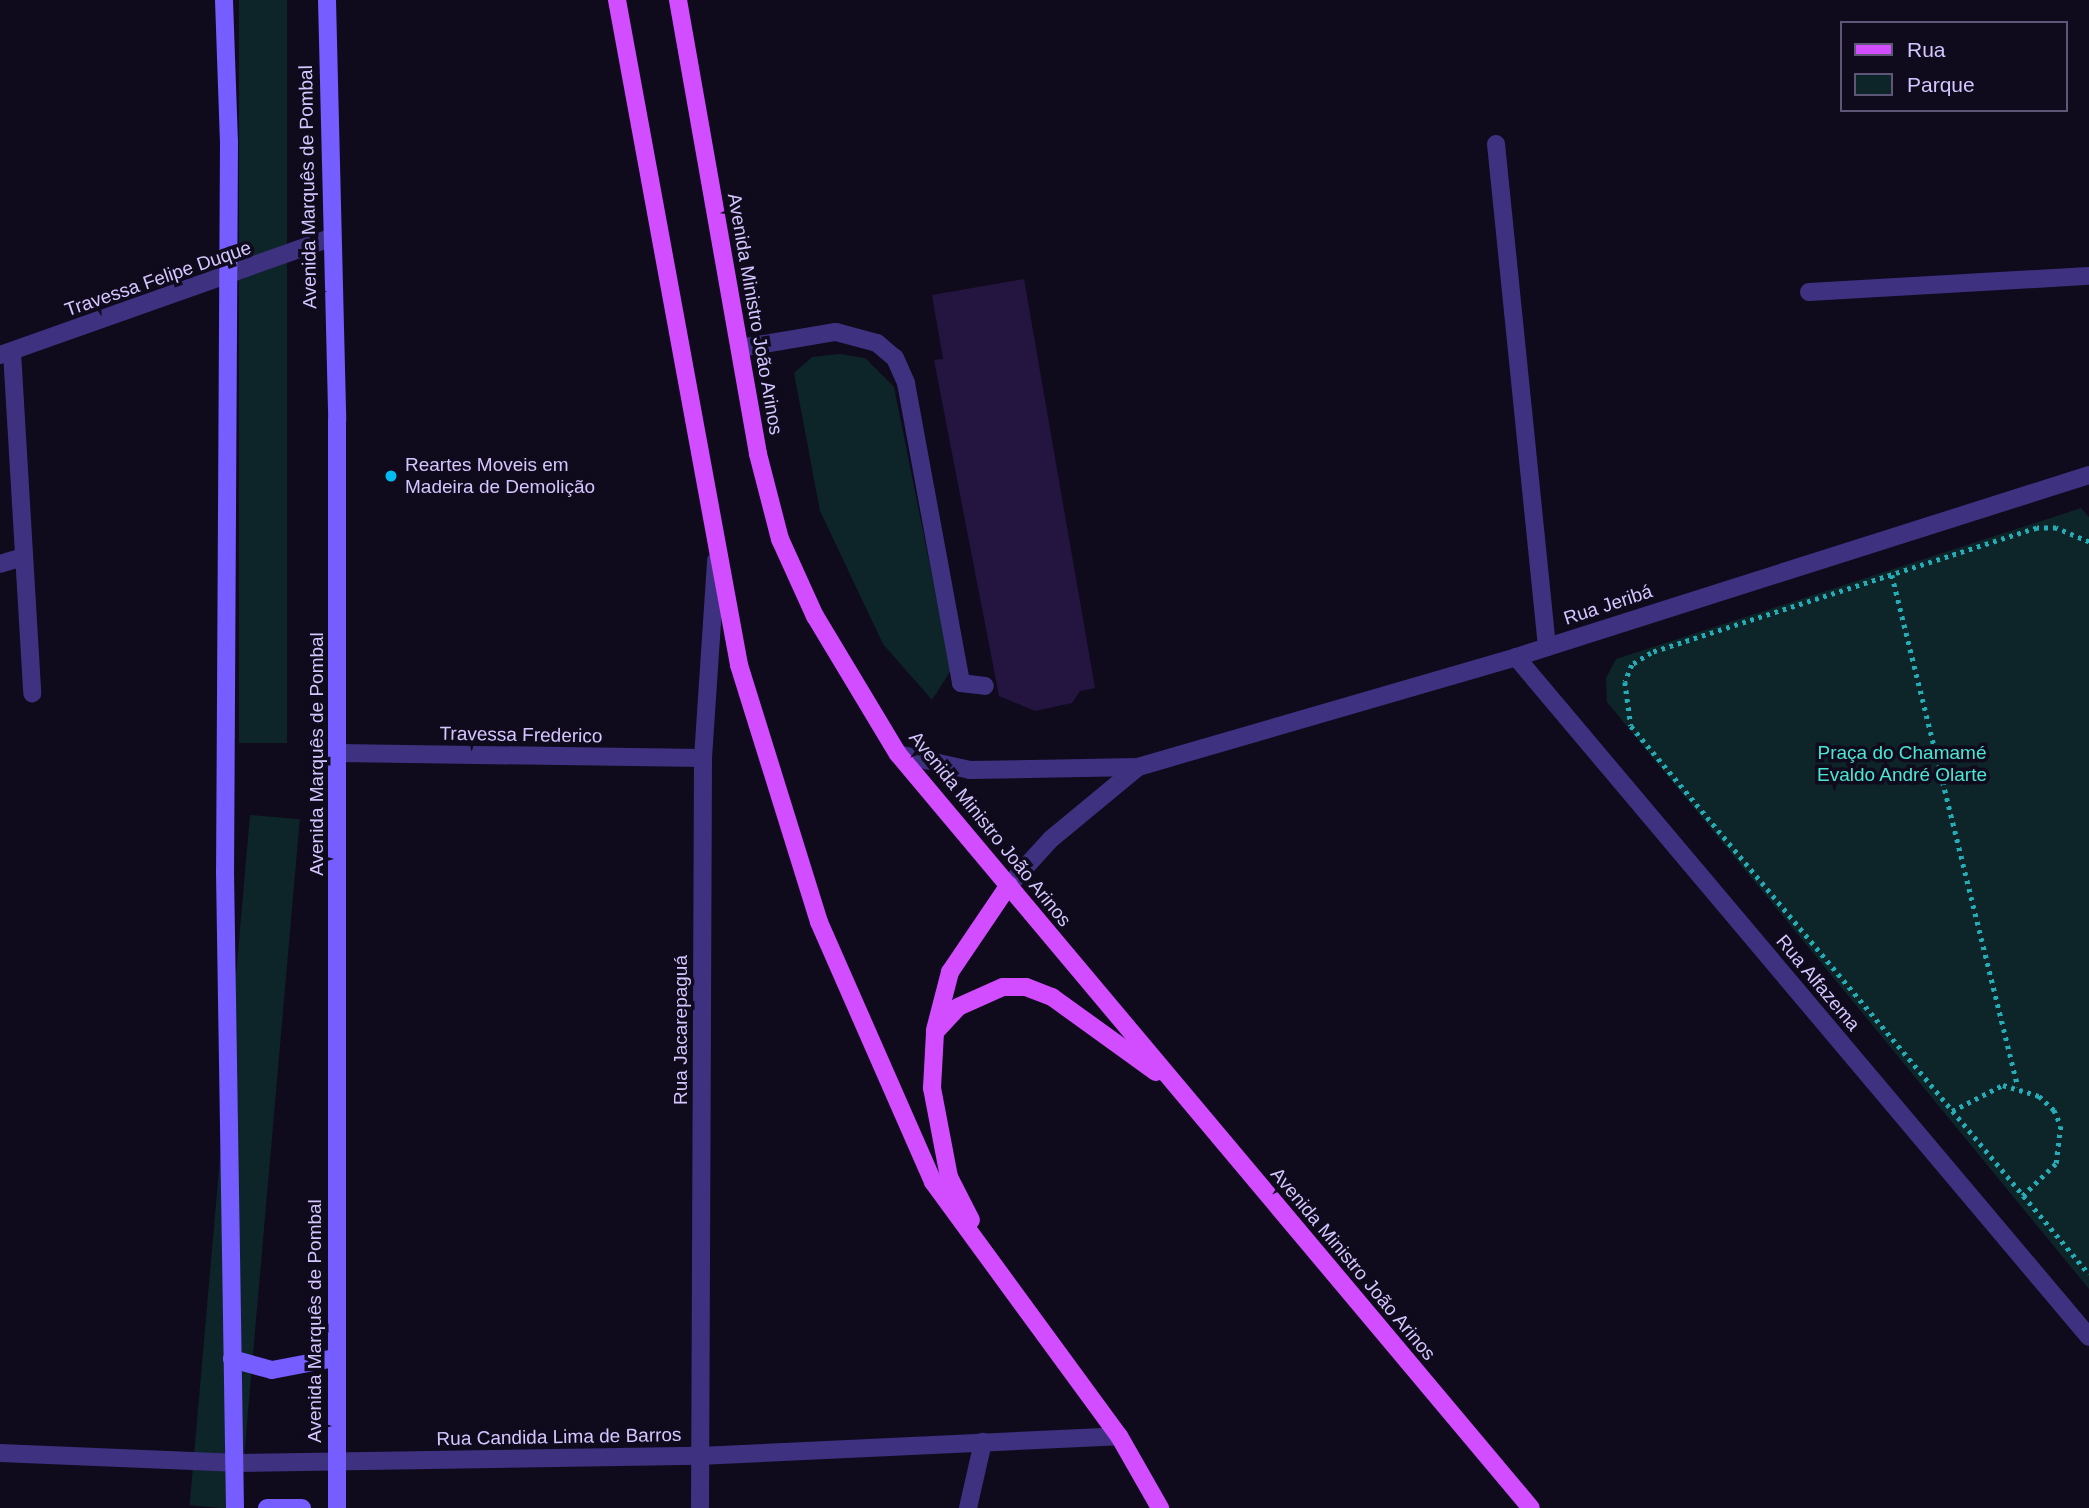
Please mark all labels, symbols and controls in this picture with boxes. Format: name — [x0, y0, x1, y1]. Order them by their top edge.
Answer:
legend — [1840, 21, 2068, 112]
text: Rua — [1907, 38, 1946, 61]
street label: Avenida Marquês de Pombal — [294, 65, 322, 309]
text: Parque — [1907, 73, 1975, 96]
street label: Avenida Ministro João Arinos — [722, 191, 788, 437]
street label: Travessa Felipe Duque — [62, 236, 254, 322]
place label: Reartes Moveis em Madeira de Demolição — [405, 454, 595, 498]
marker: Reartes Moveis em Madeira de Demolição — [383, 468, 399, 484]
street label: Rua Jeribá — [1561, 580, 1655, 630]
street label: Avenida Marquês de Pombal — [306, 632, 328, 876]
street label: Travessa Frederico — [439, 722, 603, 748]
street label: Avenida Ministro João Arinos — [904, 726, 1076, 932]
park label: Praça do Chamamé Evaldo André Olarte — [1816, 742, 1988, 786]
street label: Rua Alfazema — [1771, 930, 1865, 1036]
street label: Rua Jacarepaguá — [670, 955, 692, 1105]
street label: Avenida Ministro João Arinos — [1265, 1163, 1441, 1365]
street label: Avenida Marquês de Pombal — [304, 1199, 326, 1443]
street label: Rua Candida Lima de Barros — [436, 1423, 682, 1451]

